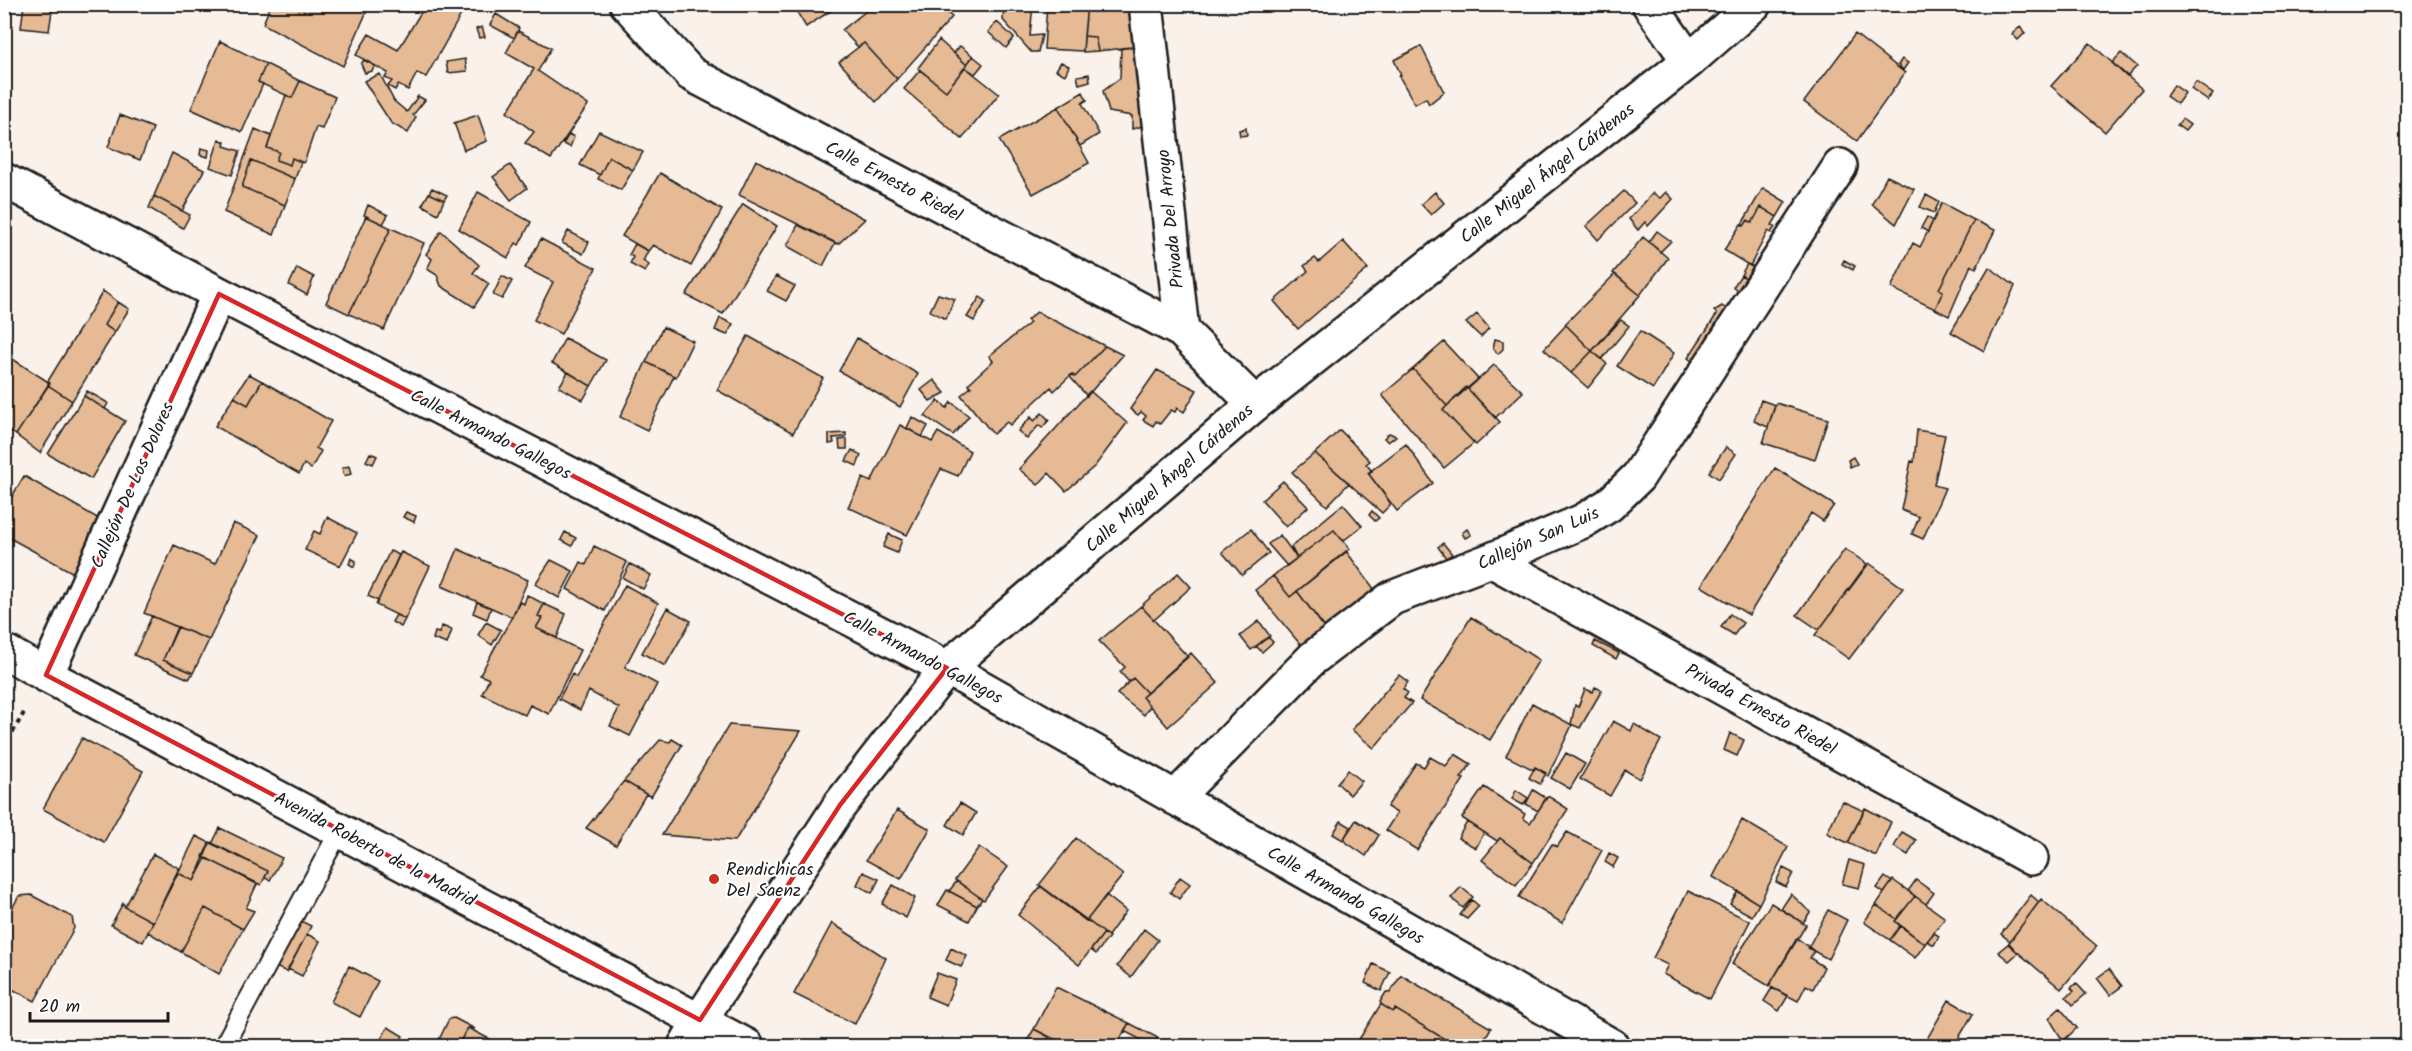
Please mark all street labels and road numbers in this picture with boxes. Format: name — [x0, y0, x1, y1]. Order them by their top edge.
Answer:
street label: Calle Miguel Ángel Cárdenas — [1454, 96, 1642, 252]
street label: Calle Ernesto Riedel — [819, 134, 968, 231]
street label: Privada Del Arroyo — [1150, 148, 1193, 290]
street label: Calle Armando Gallegos — [405, 382, 576, 489]
street label: Callejón De Los Dolores — [84, 397, 183, 574]
street label: Calle Miguel Ángel Cárdenas — [1079, 397, 1261, 561]
street label: Callejón San Luis — [1473, 499, 1605, 579]
street label: Calle Armando Gallegos — [837, 604, 1008, 713]
street label: Privada Ernesto Riedel — [1679, 657, 1842, 764]
street label: Avenida Roberto de la Madrid — [268, 785, 481, 916]
street label: Calle Armando Gallegos — [1261, 839, 1430, 953]

